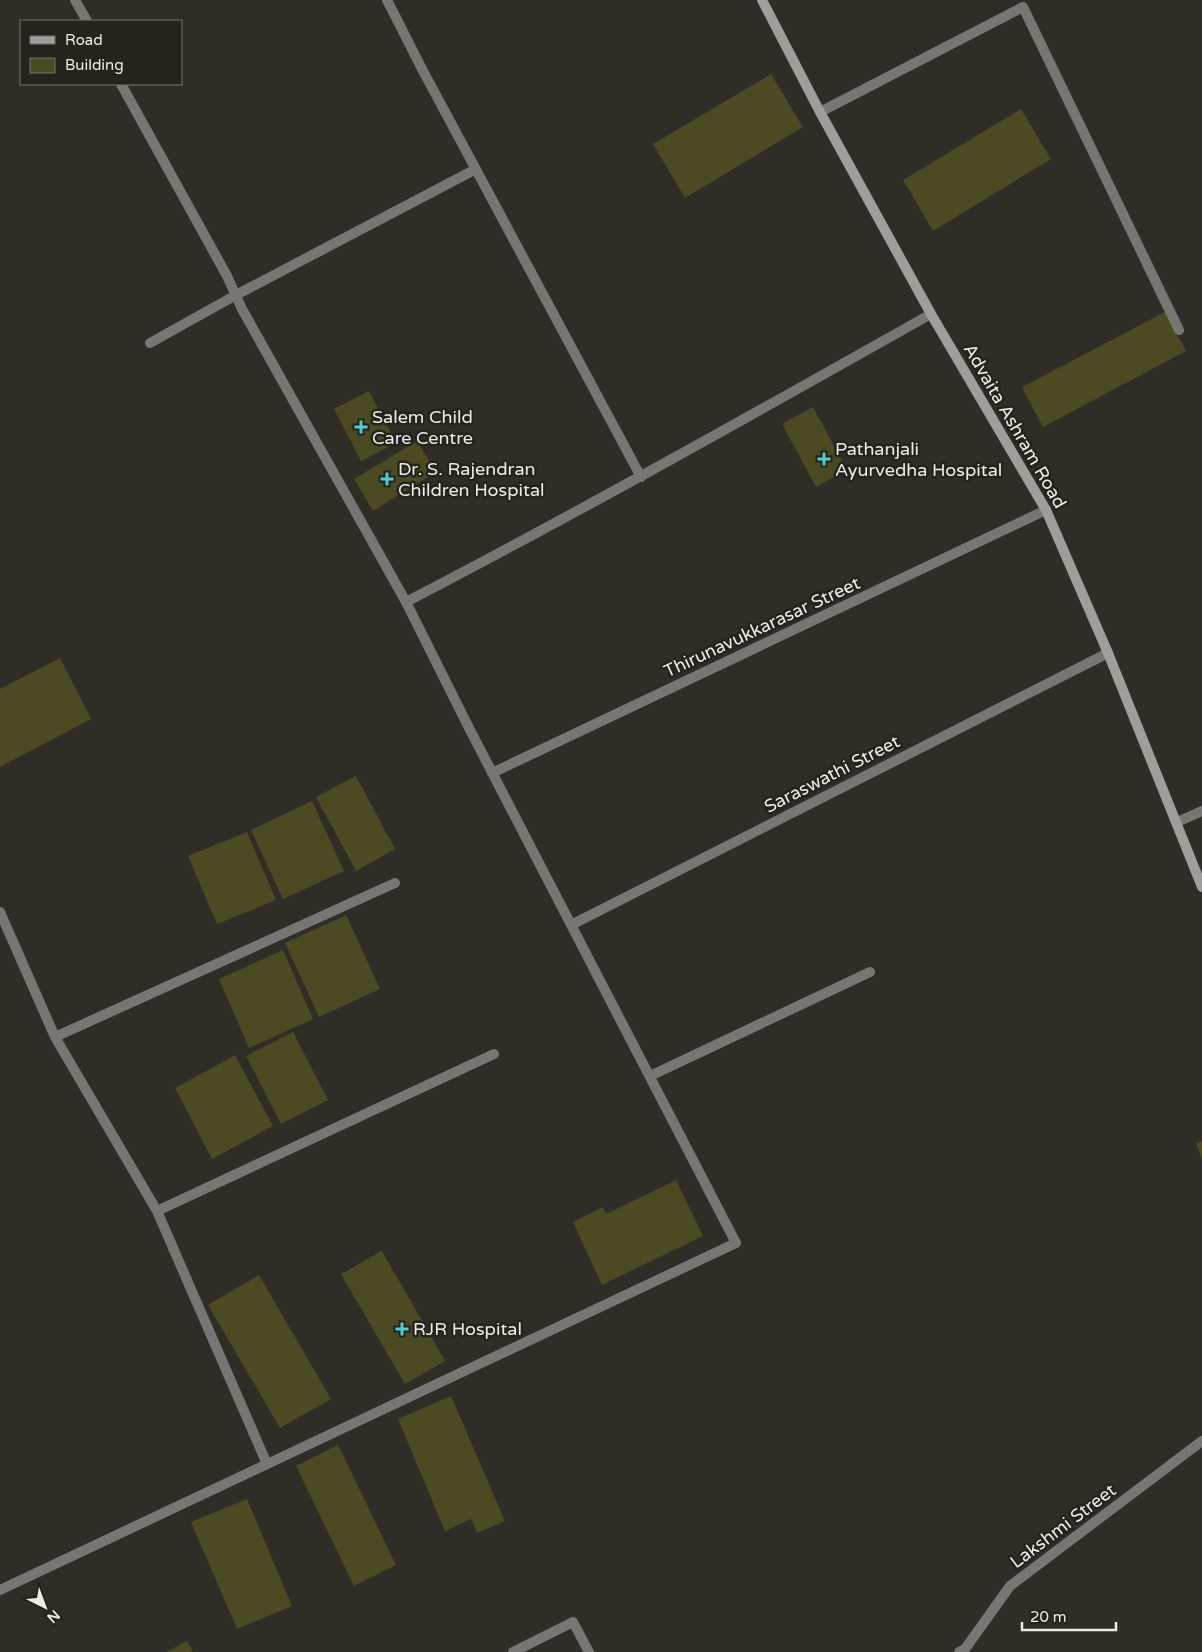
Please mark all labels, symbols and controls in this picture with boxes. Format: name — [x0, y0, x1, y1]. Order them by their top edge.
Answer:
legend — [20, 20, 182, 85]
text: Road — [65, 31, 103, 49]
text: Building — [65, 56, 124, 74]
street label: Advaita Ashram Road — [959, 340, 1071, 512]
place label: Salem Child Care Centre — [372, 406, 473, 449]
marker: Salem Child Care Centre — [354, 420, 368, 434]
place label: Pathanjali Ayurvedha Hospital — [835, 438, 1002, 481]
marker: Pathanjali Ayurvedha Hospital — [817, 452, 831, 466]
place label: Dr. S. Rajendran Children Hospital — [398, 458, 544, 501]
marker: Dr. S. Rajendran Children Hospital — [380, 472, 394, 486]
street label: Thirunavukkarasar Street — [660, 572, 864, 682]
street label: Saraswathi Street — [761, 730, 904, 818]
place label: RJR Hospital — [413, 1318, 522, 1340]
marker: RJR Hospital — [395, 1322, 409, 1336]
street label: Lakshmi Street — [1006, 1479, 1120, 1573]
north arrow — [20, 1582, 70, 1632]
scale bar — [1022, 1600, 1116, 1632]
text: N — [43, 1606, 63, 1626]
text: 20 m — [1030, 1608, 1067, 1626]

